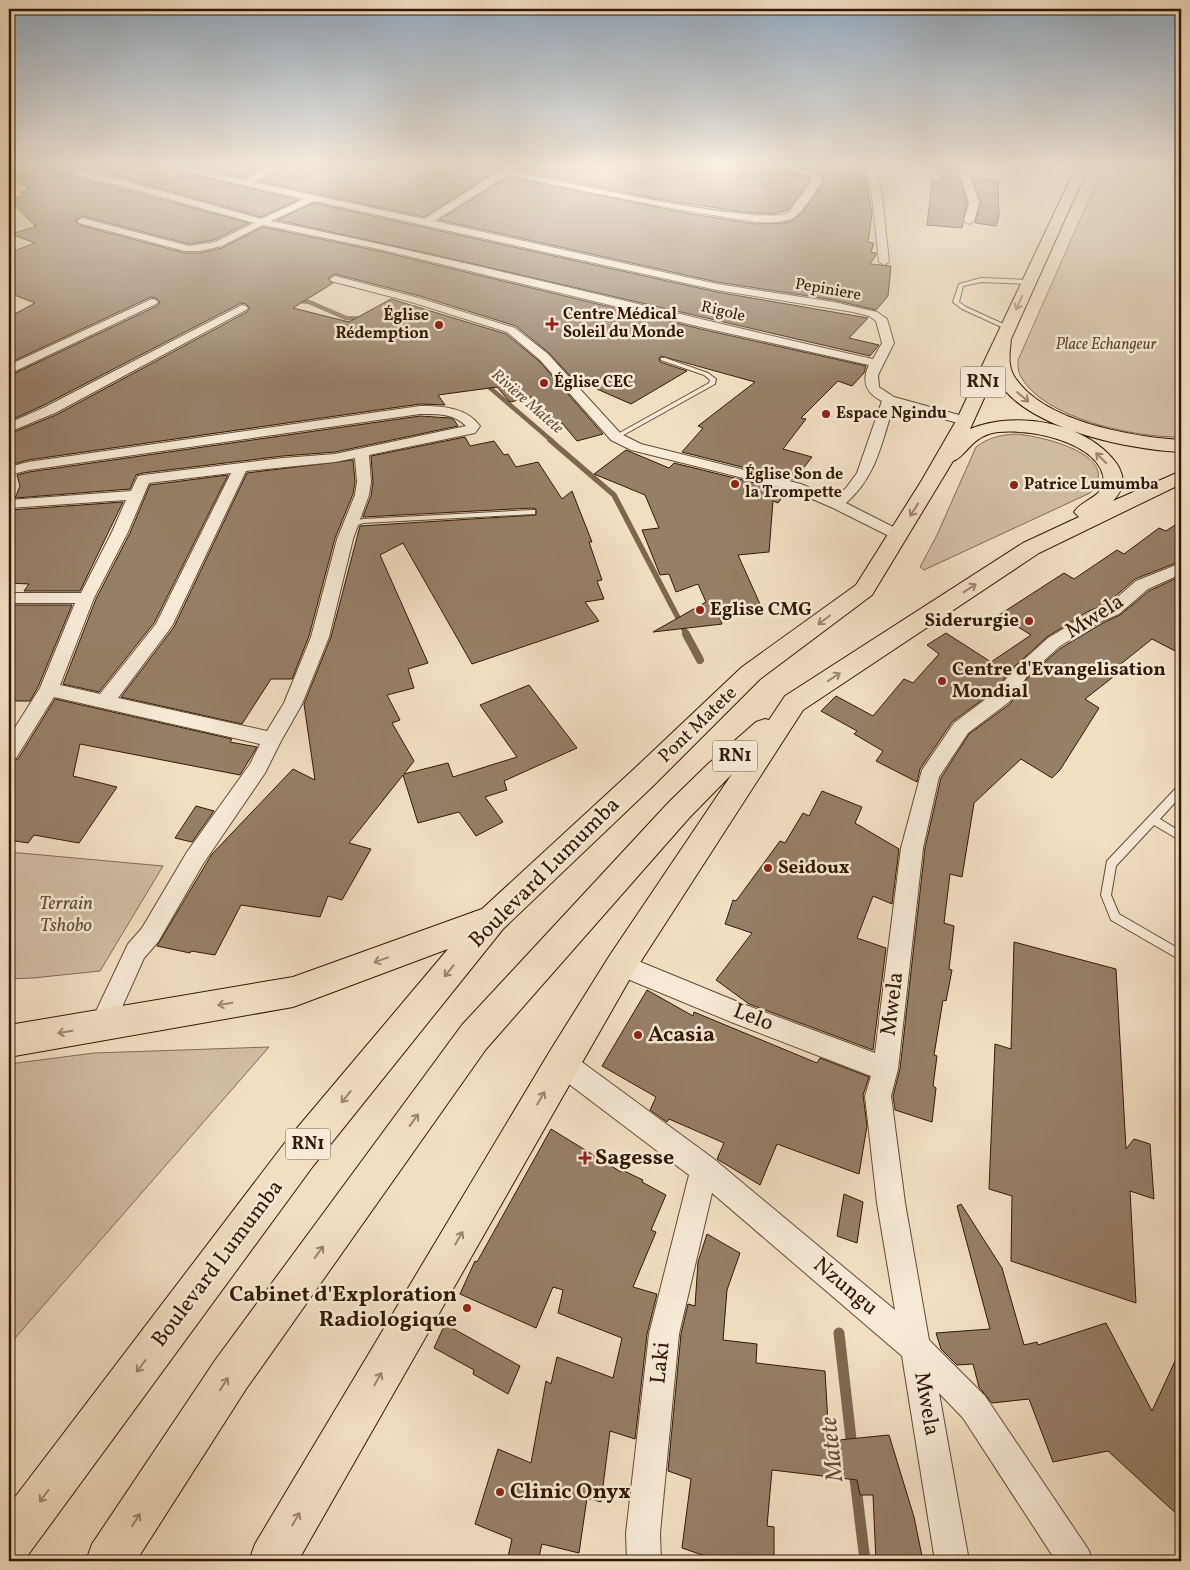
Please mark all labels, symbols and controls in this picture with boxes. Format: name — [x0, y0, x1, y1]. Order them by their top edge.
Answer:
street label: Pepiniere — [793, 273, 863, 307]
one-way arrow — [1014, 295, 1023, 310]
street label: Rigole — [699, 296, 747, 328]
place label: Centre Médical Soleil du Monde — [563, 304, 684, 344]
place label: Église Rédemption — [335, 305, 429, 345]
marker: Centre Médical Soleil du Monde — [545, 317, 559, 331]
marker: Église Rédemption — [433, 319, 445, 331]
park label: Place Echangeur — [1055, 334, 1158, 356]
water label: Rivière Matete — [486, 365, 568, 440]
road number: RN1 — [960, 367, 1006, 398]
place label: Église CEC — [554, 372, 633, 394]
marker: Église CEC — [538, 377, 550, 389]
one-way arrow — [1017, 391, 1030, 403]
place label: Espace Ngindu — [836, 403, 947, 425]
marker: Espace Ngindu — [820, 408, 832, 420]
one-way arrow — [1095, 452, 1108, 464]
place label: Église Son de la Trompette — [745, 464, 843, 504]
place label: Patrice Lumumba — [1024, 474, 1159, 496]
marker: Église Son de la Trompette — [729, 478, 741, 490]
marker: Patrice Lumumba — [1008, 479, 1020, 491]
one-way arrow — [909, 502, 919, 516]
one-way arrow — [963, 583, 977, 593]
street label: Mwela — [1060, 587, 1130, 647]
place label: Eglise CMG — [710, 597, 812, 623]
marker: Eglise CMG — [694, 604, 706, 616]
place label: Siderurgie — [925, 608, 1019, 634]
one-way arrow — [818, 614, 831, 625]
marker: Siderurgie — [1023, 615, 1035, 627]
place label: Centre d'Evangelisation Mondial — [952, 657, 1166, 705]
one-way arrow — [827, 671, 841, 681]
marker: Centre d'Evangelisation Mondial — [936, 675, 948, 687]
street label: Pont Matete — [653, 681, 743, 769]
road number: RN1 — [712, 740, 758, 771]
street label: Boulevard Lumumba — [463, 791, 627, 955]
place label: Seidoux — [778, 855, 850, 881]
marker: Seidoux — [762, 862, 774, 874]
park label: Terrain Tshobo — [39, 891, 93, 939]
one-way arrow — [373, 956, 389, 965]
one-way arrow — [443, 965, 454, 978]
street label: Mwela — [874, 970, 912, 1038]
street label: Lelo — [728, 996, 778, 1040]
one-way arrow — [217, 1000, 233, 1010]
place label: Acasia — [648, 1020, 715, 1051]
one-way arrow — [57, 1027, 73, 1037]
marker: Acasia — [632, 1029, 644, 1041]
one-way arrow — [340, 1090, 351, 1103]
one-way arrow — [537, 1091, 547, 1105]
one-way arrow — [409, 1113, 419, 1127]
road number: RN1 — [286, 1128, 330, 1160]
place label: Sagesse — [595, 1143, 674, 1174]
marker: Sagesse — [579, 1152, 591, 1164]
street label: Boulevard Lumumba — [145, 1174, 291, 1354]
one-way arrow — [455, 1232, 465, 1246]
one-way arrow — [314, 1245, 324, 1259]
street label: Nzungu — [806, 1251, 884, 1323]
place label: Cabinet d'Exploration Radiologique — [229, 1280, 457, 1336]
marker: Cabinet d'Exploration Radiologique — [461, 1302, 473, 1314]
street label: Laki — [643, 1341, 679, 1385]
one-way arrow — [136, 1359, 147, 1372]
street label: Mwela — [905, 1370, 947, 1438]
one-way arrow — [373, 1372, 383, 1386]
one-way arrow — [219, 1377, 229, 1391]
water label: Matete — [813, 1415, 853, 1484]
place label: Clinic Onyx — [510, 1477, 631, 1508]
marker: Clinic Onyx — [494, 1486, 506, 1498]
one-way arrow — [39, 1489, 49, 1503]
one-way arrow — [291, 1512, 301, 1527]
one-way arrow — [131, 1514, 141, 1528]

